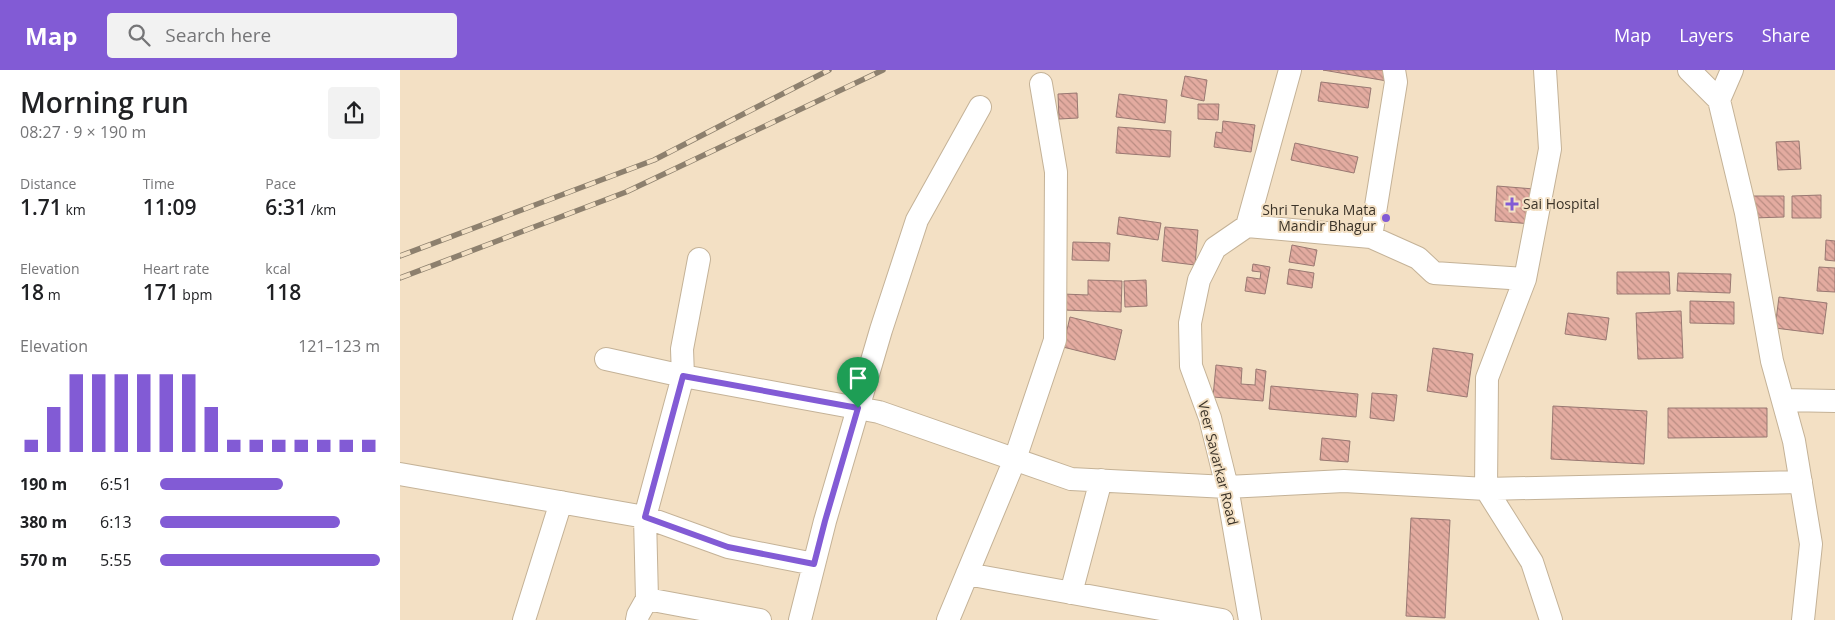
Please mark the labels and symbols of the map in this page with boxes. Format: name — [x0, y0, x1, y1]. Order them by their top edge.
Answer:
place label: Sai Hospital — [1523, 194, 1599, 213]
marker: Sai Hospital — [1505, 197, 1519, 211]
place label: Shri Tenuka Mata Mandir Bhagur — [1262, 200, 1376, 235]
marker: Shri Tenuka Mata Mandir Bhagur — [1380, 212, 1392, 224]
pin — [837, 357, 879, 408]
street label: Veer Savarkar Road — [1194, 399, 1243, 527]

